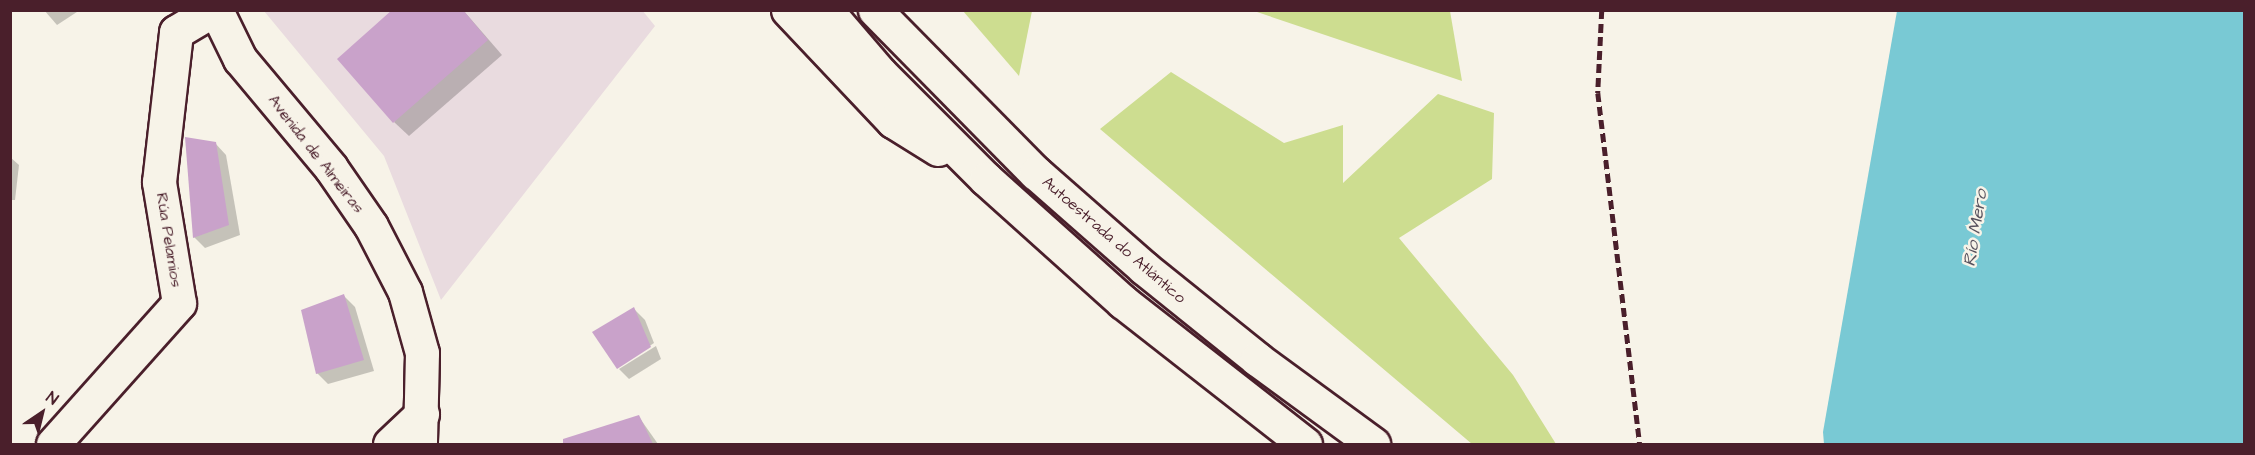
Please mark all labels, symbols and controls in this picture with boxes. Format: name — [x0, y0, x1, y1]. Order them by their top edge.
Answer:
street label: Avenida de Almeiras — [264, 91, 368, 217]
street label: Autoestrada do Atlántico — [1038, 172, 1190, 308]
water label: Río Mero — [1959, 188, 1993, 268]
street label: Rúa Pelamios — [152, 191, 186, 289]
north arrow — [12, 383, 72, 443]
text: N — [42, 386, 63, 410]

